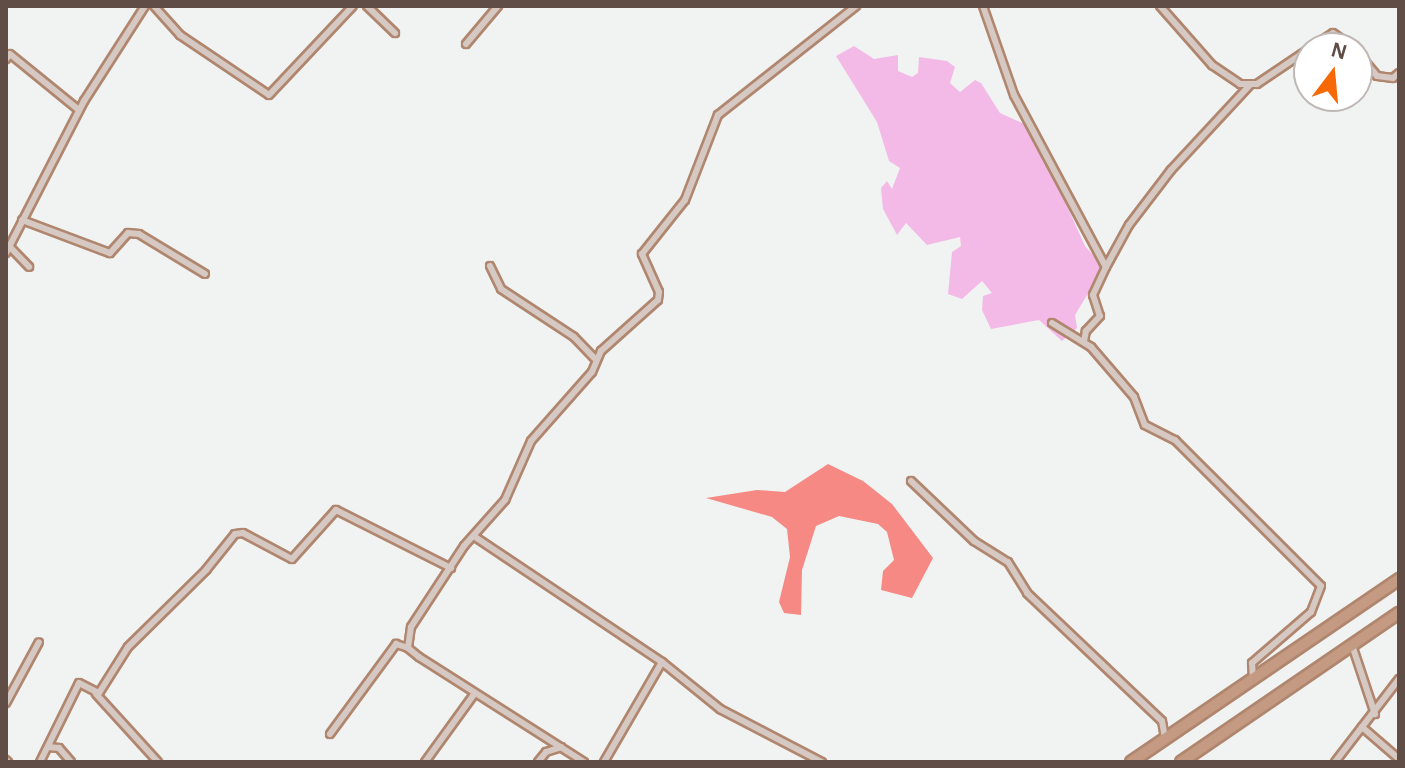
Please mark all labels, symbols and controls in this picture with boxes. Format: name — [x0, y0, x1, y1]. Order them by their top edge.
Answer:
north arrow — [1293, 32, 1373, 112]
text: N — [1329, 38, 1349, 64]

